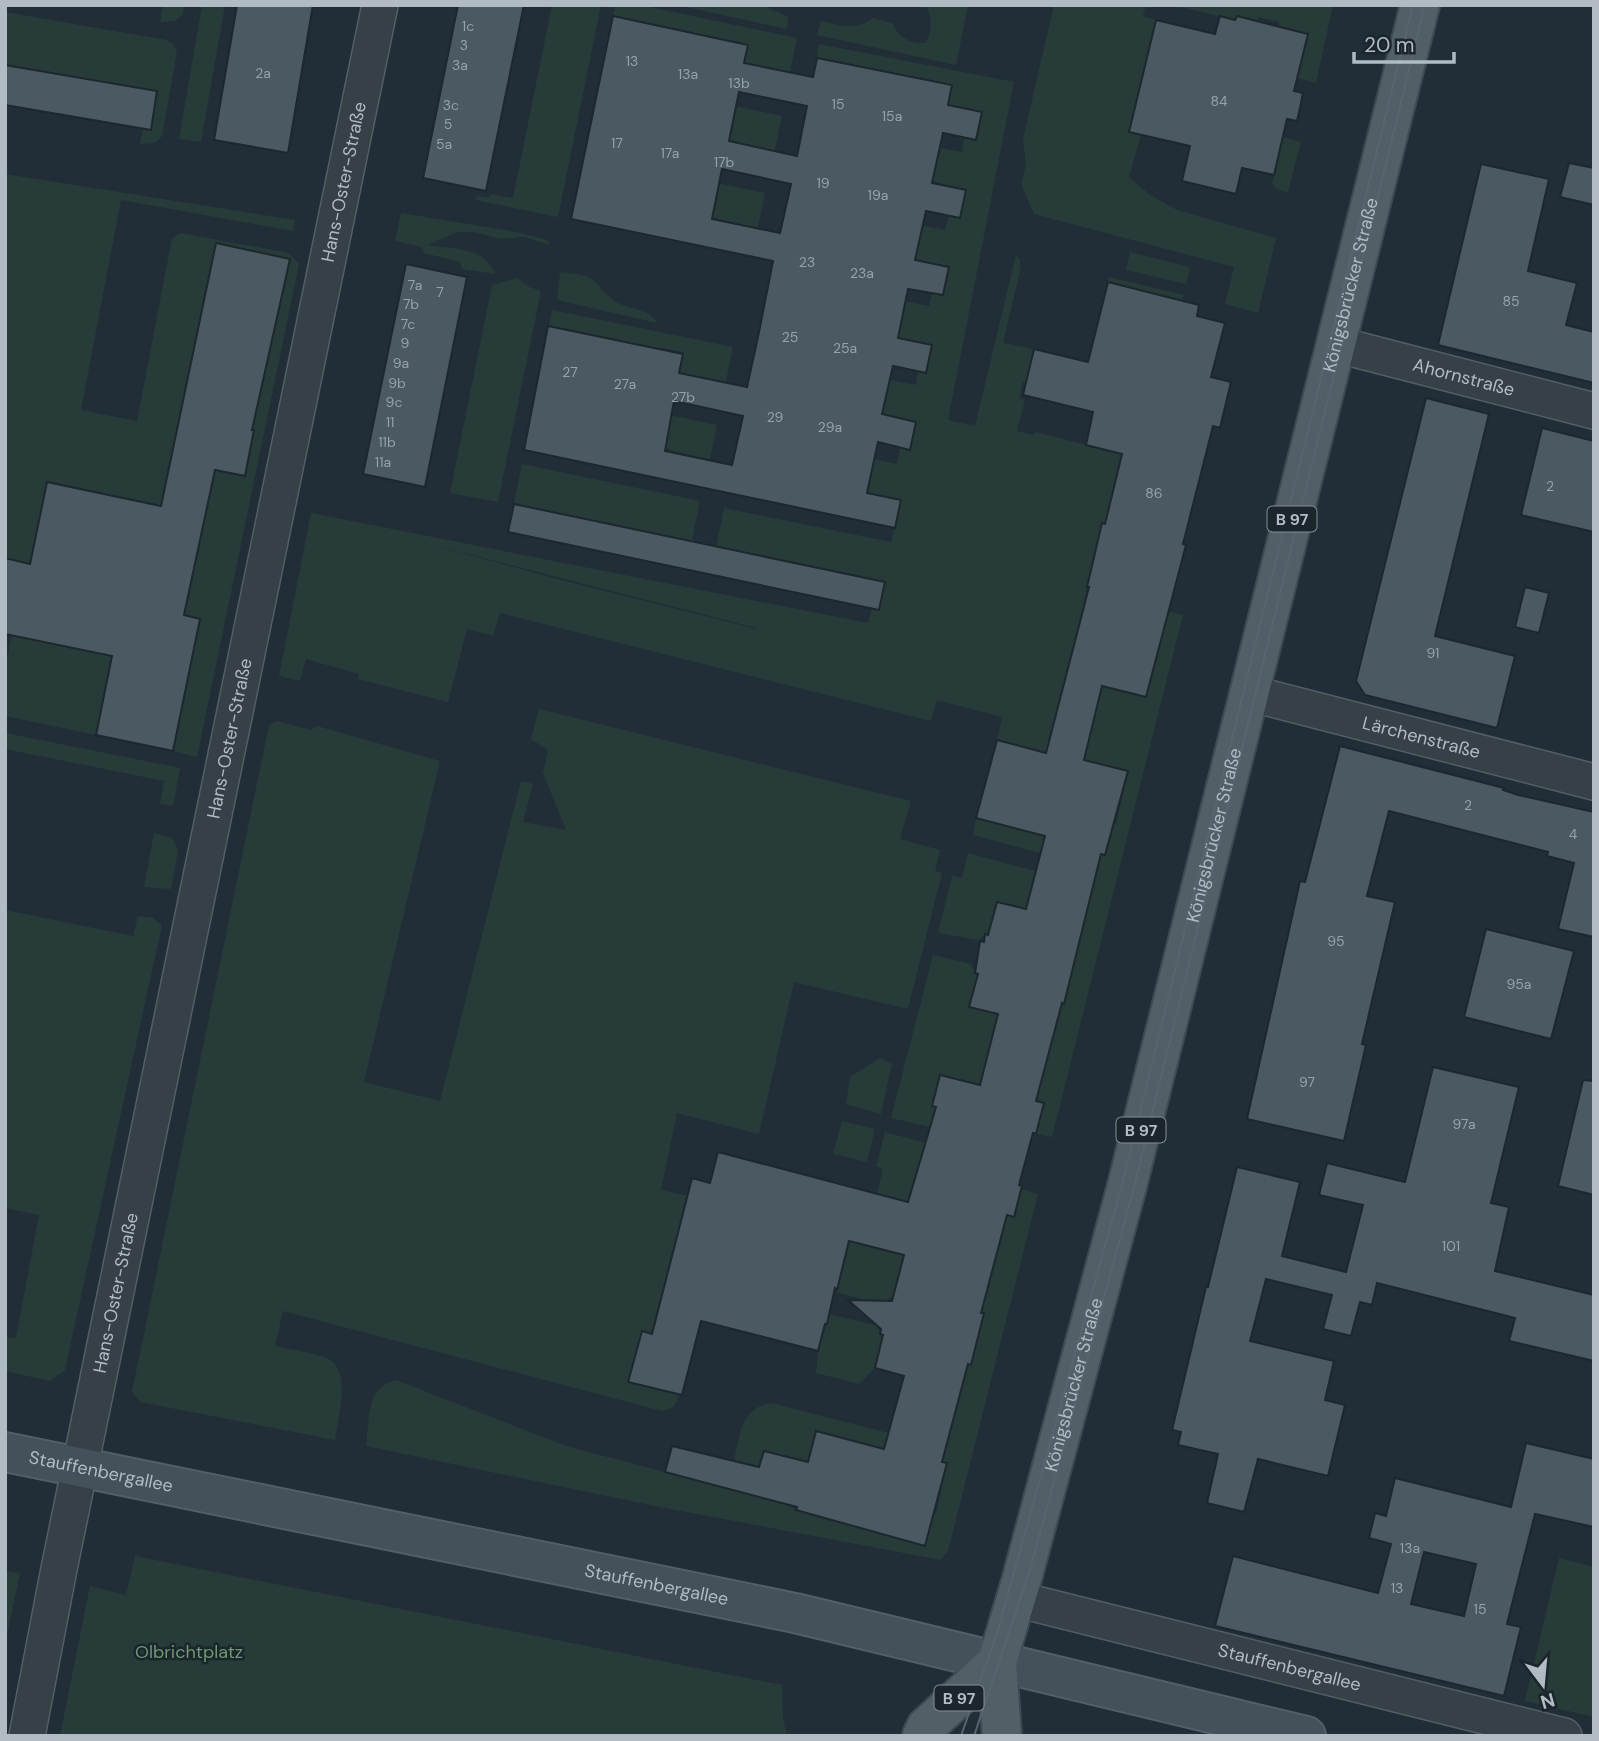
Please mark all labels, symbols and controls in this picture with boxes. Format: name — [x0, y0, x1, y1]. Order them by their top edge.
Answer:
house number: 1c — [462, 17, 474, 35]
scale bar — [1354, 21, 1454, 65]
text: 20 m — [1364, 31, 1415, 59]
house number: 3 — [460, 36, 468, 54]
house number: 13 — [626, 52, 638, 70]
house number: 3a — [452, 56, 468, 74]
house number: 2a — [255, 64, 271, 82]
house number: 13a — [678, 65, 698, 83]
house number: 13b — [728, 74, 750, 92]
house number: 84 — [1210, 92, 1228, 110]
house number: 15 — [832, 95, 844, 113]
house number: 3c — [443, 96, 459, 114]
street label: Hans-Oster-Straße — [316, 100, 372, 264]
house number: 15a — [882, 107, 902, 125]
house number: 5 — [444, 115, 452, 133]
house number: 17 — [611, 134, 623, 152]
house number: 5a — [436, 135, 452, 153]
house number: 17a — [661, 144, 679, 162]
house number: 17b — [714, 153, 735, 171]
house number: 19 — [816, 174, 830, 192]
house number: 19a — [868, 186, 888, 204]
street label: Königsbrücker Straße — [1317, 195, 1384, 375]
house number: 23 — [799, 253, 815, 271]
house number: 23a — [850, 264, 874, 282]
house number: 7a — [408, 276, 422, 294]
house number: 7 — [436, 283, 444, 301]
house number: 85 — [1502, 292, 1520, 310]
house number: 7b — [403, 295, 419, 313]
house number: 7c — [401, 315, 415, 333]
house number: 25 — [782, 328, 798, 346]
house number: 9 — [401, 334, 410, 352]
house number: 25a — [833, 339, 857, 357]
street label: Ahornstraße — [1410, 353, 1517, 402]
house number: 9a — [393, 354, 409, 372]
house number: 27 — [562, 363, 578, 381]
house number: 9b — [388, 374, 406, 392]
house number: 27a — [614, 375, 636, 393]
house number: 27b — [671, 388, 695, 406]
house number: 9c — [386, 393, 402, 411]
house number: 29 — [767, 408, 784, 426]
house number: 11 — [386, 413, 394, 431]
house number: 29a — [818, 418, 842, 436]
house number: 11b — [378, 433, 396, 451]
house number: 11a — [375, 453, 391, 471]
house number: 2 — [1546, 477, 1554, 495]
house number: 86 — [1145, 484, 1163, 502]
road number: B 97 — [1268, 506, 1316, 532]
house number: 91 — [1427, 644, 1439, 662]
street label: Hans-Oster-Straße — [201, 656, 258, 821]
street label: Lärchenstraße — [1360, 711, 1483, 764]
street label: Königsbrücker Straße — [1181, 746, 1247, 925]
house number: 2 — [1464, 796, 1472, 814]
house number: 4 — [1569, 825, 1578, 843]
house number: 95 — [1327, 932, 1345, 950]
house number: 95a — [1507, 975, 1531, 993]
house number: 97 — [1299, 1073, 1315, 1091]
house number: 97a — [1452, 1115, 1476, 1133]
road number: B 97 — [1116, 1118, 1166, 1142]
street label: Hans-Oster-Straße — [88, 1210, 144, 1375]
house number: 101 — [1442, 1237, 1460, 1255]
street label: Königsbrücker Straße — [1039, 1295, 1109, 1474]
street label: Stauffenbergallee — [27, 1445, 175, 1498]
house number: 13a — [1400, 1539, 1420, 1557]
street label: Stauffenbergallee — [582, 1558, 731, 1611]
house number: 13 — [1391, 1579, 1403, 1597]
house number: 15 — [1474, 1600, 1486, 1618]
street label: Stauffenbergallee — [1216, 1638, 1364, 1697]
park label: Olbrichtplatz — [135, 1640, 243, 1664]
north arrow — [1508, 1650, 1578, 1720]
road number: B 97 — [934, 1686, 984, 1710]
text: N — [1537, 1687, 1558, 1715]

